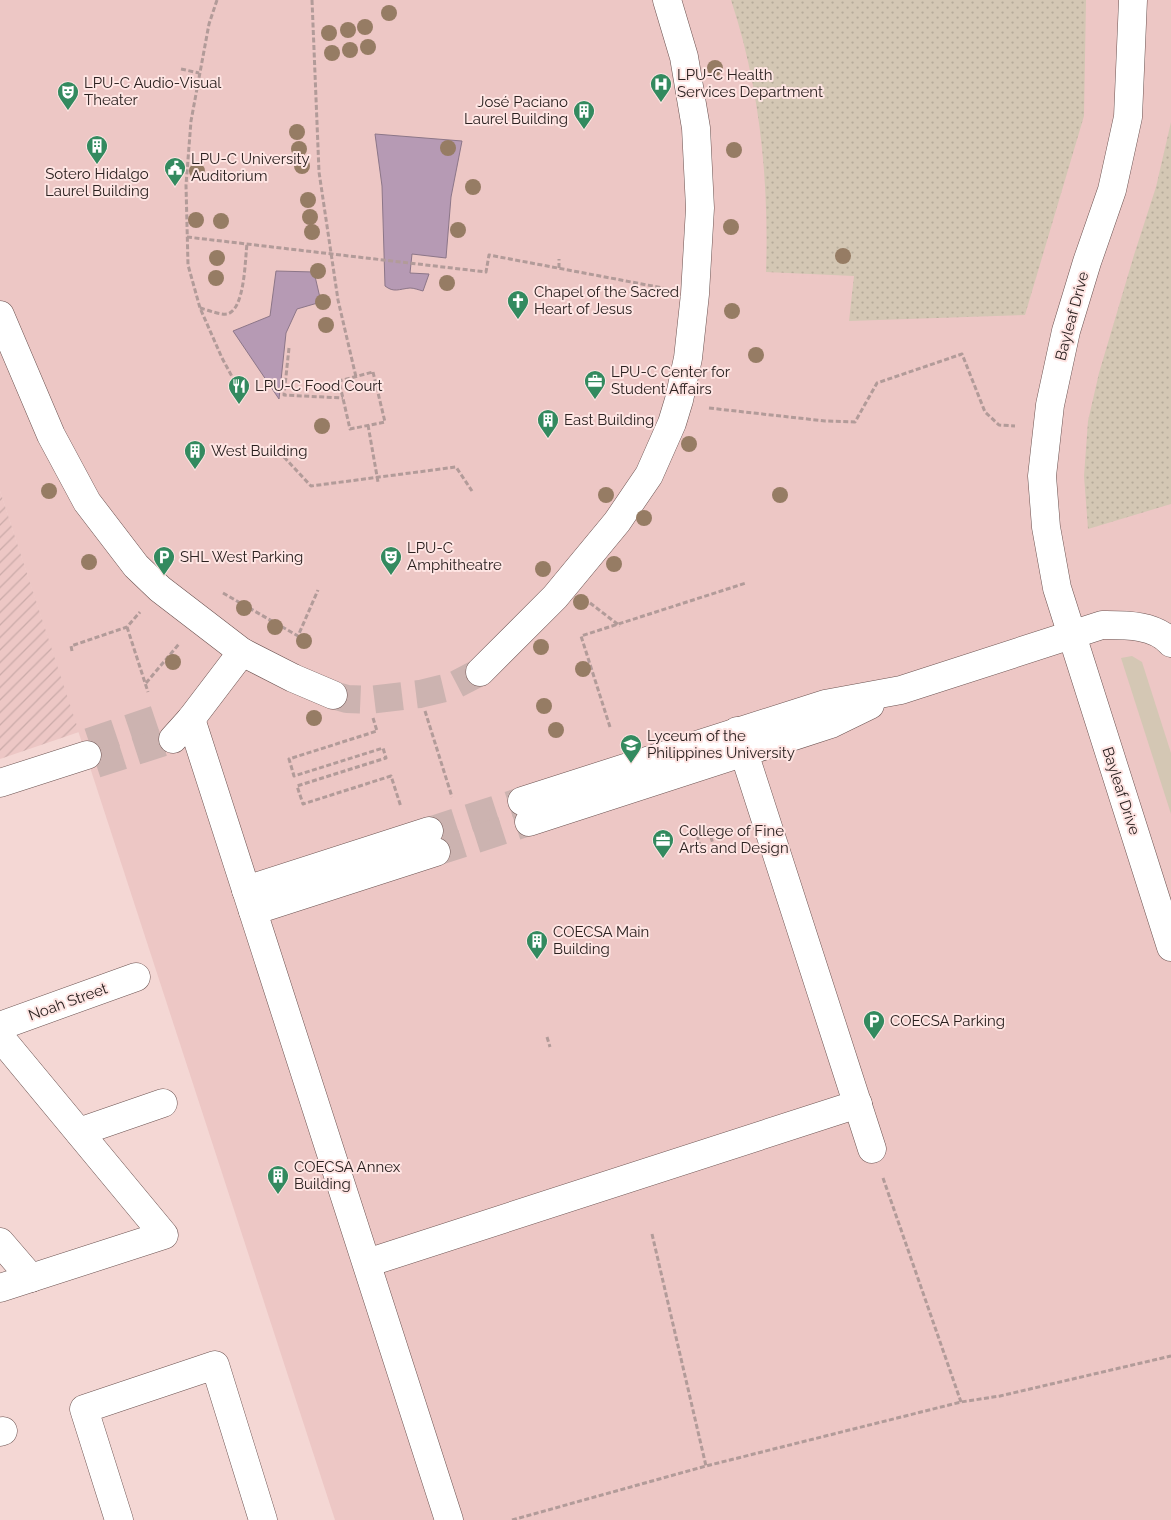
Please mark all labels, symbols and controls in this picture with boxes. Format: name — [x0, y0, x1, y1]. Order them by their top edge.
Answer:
place label: LPU-C Health Services Department — [677, 66, 823, 101]
hospital icon: LPU-C Health Services Department — [649, 72, 673, 103]
place label: LPU-C Audio-Visual Theater — [84, 74, 222, 109]
theatre icon: LPU-C Audio-Visual Theater — [56, 80, 80, 111]
place label: José Paciano Laurel Building — [464, 93, 568, 128]
building icon: José Paciano Laurel Building — [572, 99, 596, 130]
building icon: Sotero Hidalgo Laurel Building — [85, 134, 109, 165]
place label: LPU-C University Auditorium — [191, 150, 310, 185]
public building icon: LPU-C University Auditorium — [163, 156, 187, 187]
place label: Sotero Hidalgo Laurel Building — [45, 165, 149, 200]
street label: Bayleaf Drive — [1051, 269, 1093, 362]
place label: Chapel of the Sacred Heart of Jesus — [534, 283, 679, 318]
church icon: Chapel of the Sacred Heart of Jesus — [506, 289, 530, 320]
place label: LPU-C Center for Student Affairs — [611, 363, 731, 398]
office icon: LPU-C Center for Student Affairs — [583, 369, 607, 400]
restaurant icon: LPU-C Food Court — [227, 374, 251, 405]
place label: LPU-C Food Court — [255, 377, 383, 395]
building icon: East Building — [536, 408, 560, 439]
place label: East Building — [564, 411, 654, 429]
building icon: West Building — [183, 439, 207, 470]
place label: West Building — [211, 442, 307, 460]
place label: LPU-C Amphitheatre — [407, 539, 502, 574]
parking icon: SHL West Parking — [152, 545, 176, 576]
theatre icon: LPU-C Amphitheatre — [379, 545, 403, 576]
place label: SHL West Parking — [180, 548, 303, 566]
place label: Lyceum of the Philippines University — [647, 727, 795, 762]
school or university icon: Lyceum of the Philippines University — [619, 733, 643, 764]
street label: Bayleaf Drive — [1098, 745, 1144, 837]
place label: College of Fine Arts and Design — [679, 822, 789, 857]
office icon: College of Fine Arts and Design — [651, 828, 675, 859]
place label: COECSA Main Building — [553, 923, 649, 958]
building icon: COECSA Main Building — [525, 929, 549, 960]
street label: Noah Street — [26, 979, 110, 1025]
parking icon: COECSA Parking — [862, 1009, 886, 1040]
place label: COECSA Parking — [890, 1012, 1005, 1030]
place label: COECSA Annex Building — [294, 1158, 401, 1193]
building icon: COECSA Annex Building — [266, 1164, 290, 1195]

